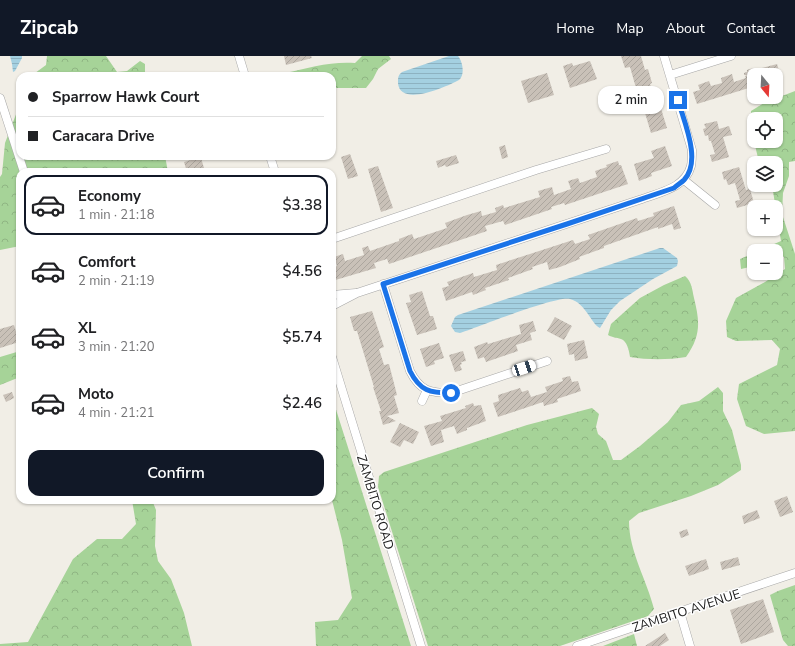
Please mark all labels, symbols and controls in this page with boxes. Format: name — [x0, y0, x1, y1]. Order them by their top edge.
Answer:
text: Zipcab — [20, 15, 78, 41]
text: Home — [556, 19, 594, 38]
text: Map — [616, 19, 644, 38]
text: About — [666, 19, 705, 38]
text: Contact — [727, 19, 775, 38]
north arrow — [747, 68, 783, 104]
map controls — [747, 68, 783, 280]
callout: 2 min — [598, 86, 664, 114]
text: Sparrow Hawk Court — [52, 87, 199, 107]
text: 2 min — [614, 91, 648, 109]
route end — [669, 91, 687, 109]
button: locate — [747, 112, 783, 148]
text: Caracara Drive — [52, 126, 154, 146]
button: layers — [747, 156, 783, 192]
text: Economy — [78, 186, 141, 206]
icon: car — [30, 187, 66, 223]
text: $3.38 — [282, 195, 322, 215]
button: + — [747, 200, 783, 236]
text: 1 min · 21:18 — [78, 206, 154, 224]
button: − — [747, 244, 783, 280]
text: Comfort — [78, 252, 135, 272]
icon: car — [30, 253, 66, 289]
text: $4.56 — [282, 261, 322, 281]
text: 2 min · 21:19 — [78, 272, 154, 290]
text: XL — [78, 318, 97, 338]
icon: car — [30, 319, 66, 355]
text: $5.74 — [282, 327, 322, 347]
text: 3 min · 21:20 — [78, 338, 154, 356]
car — [511, 359, 537, 377]
text: Moto — [78, 384, 114, 404]
route start — [442, 384, 460, 402]
icon: car — [30, 385, 66, 421]
text: $2.46 — [282, 393, 322, 413]
text: 4 min · 21:21 — [78, 404, 154, 422]
button: Confirm — [28, 450, 324, 496]
street label: ZAMBITO ROAD — [352, 453, 398, 552]
street label: ZAMBITO AVENUE — [630, 585, 743, 637]

